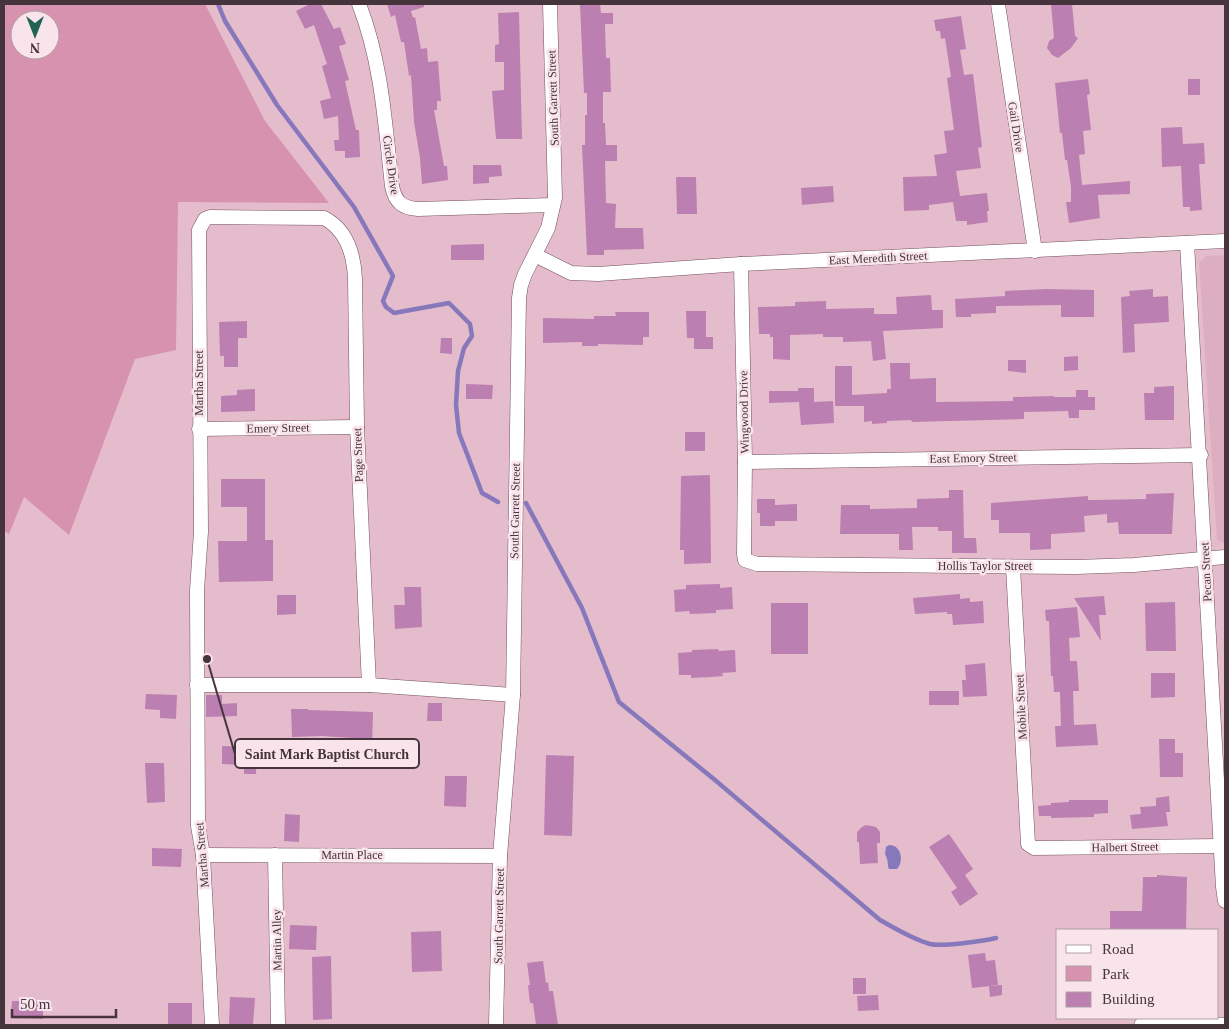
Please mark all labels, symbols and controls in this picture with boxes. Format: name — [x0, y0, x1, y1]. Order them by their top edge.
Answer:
north arrow — [10, 10, 60, 60]
text: N — [30, 40, 40, 55]
street label: South Garrett Street — [544, 49, 562, 146]
street label: Gail Drive — [1005, 101, 1027, 153]
street label: Circle Drive — [380, 134, 402, 196]
street label: East Meredith Street — [828, 248, 928, 268]
street label: Martha Street — [192, 350, 206, 416]
street label: Wingwood Drive — [736, 370, 752, 454]
street label: Emery Street — [246, 420, 310, 436]
street label: Page Street — [350, 427, 366, 482]
street label: East Emory Street — [929, 450, 1017, 466]
street label: South Garrett Street — [507, 462, 523, 559]
street label: Pecan Street — [1197, 541, 1215, 602]
street label: Hollis Taylor Street — [938, 559, 1033, 573]
street label: Mobile Street — [1012, 673, 1030, 740]
callout: Saint Mark Baptist Church — [235, 739, 419, 768]
text: Saint Mark Baptist Church — [245, 747, 409, 762]
street label: Martha Street — [192, 821, 212, 888]
street label: Halbert Street — [1091, 839, 1159, 855]
street label: Martin Place — [321, 848, 383, 862]
street label: South Garrett Street — [491, 867, 507, 964]
street label: Martin Alley — [269, 909, 285, 971]
legend — [1056, 929, 1219, 1019]
text: Road — [1102, 941, 1134, 957]
text: Park — [1102, 966, 1130, 982]
scale bar — [12, 986, 116, 1018]
text: Building — [1102, 991, 1155, 1007]
text: 50 m — [20, 996, 51, 1012]

